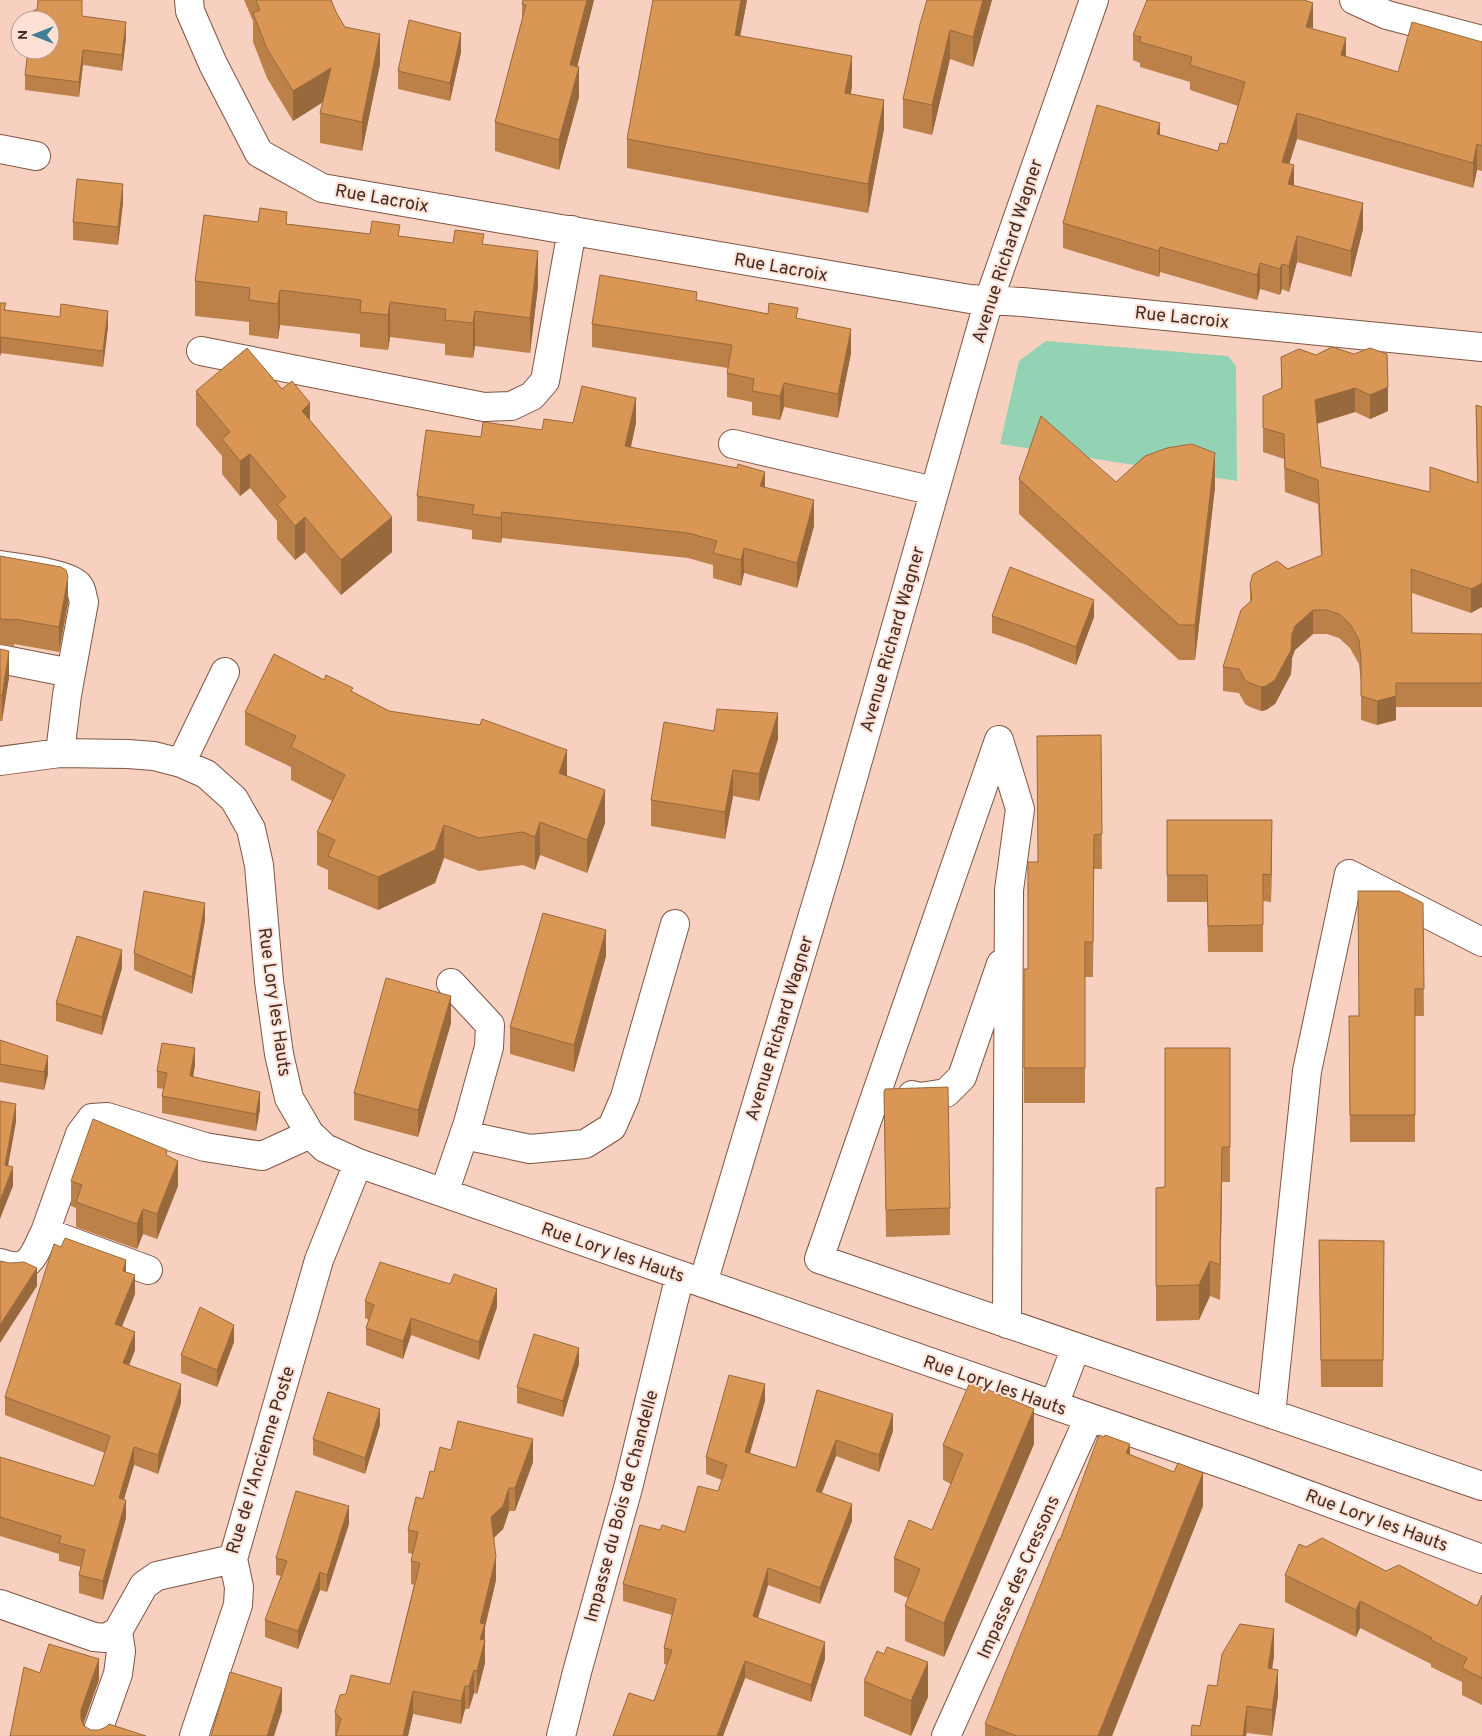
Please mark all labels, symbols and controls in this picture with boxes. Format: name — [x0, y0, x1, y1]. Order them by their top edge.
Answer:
north arrow — [10, 10, 60, 60]
text: N — [15, 30, 32, 40]
street label: Avenue Richard Wagner — [968, 156, 1049, 346]
street label: Rue Lacroix — [333, 180, 430, 219]
street label: Rue Lacroix — [732, 249, 829, 288]
street label: Rue Lacroix — [1133, 302, 1230, 335]
street label: Avenue Richard Wagner — [856, 544, 931, 735]
street label: Rue Lory les Hauts — [252, 926, 295, 1078]
street label: Avenue Richard Wagner — [741, 933, 820, 1124]
street label: Rue Lory les Hauts — [538, 1218, 687, 1289]
street label: Rue Lory les Hauts — [920, 1351, 1069, 1422]
street label: Rue de l'Ancienne Poste — [222, 1364, 301, 1557]
street label: Impasse du Bois de Chandelle — [580, 1388, 665, 1625]
street label: Rue Lory les Hauts — [1302, 1485, 1451, 1558]
street label: Impasse des Cressons — [973, 1492, 1066, 1663]

